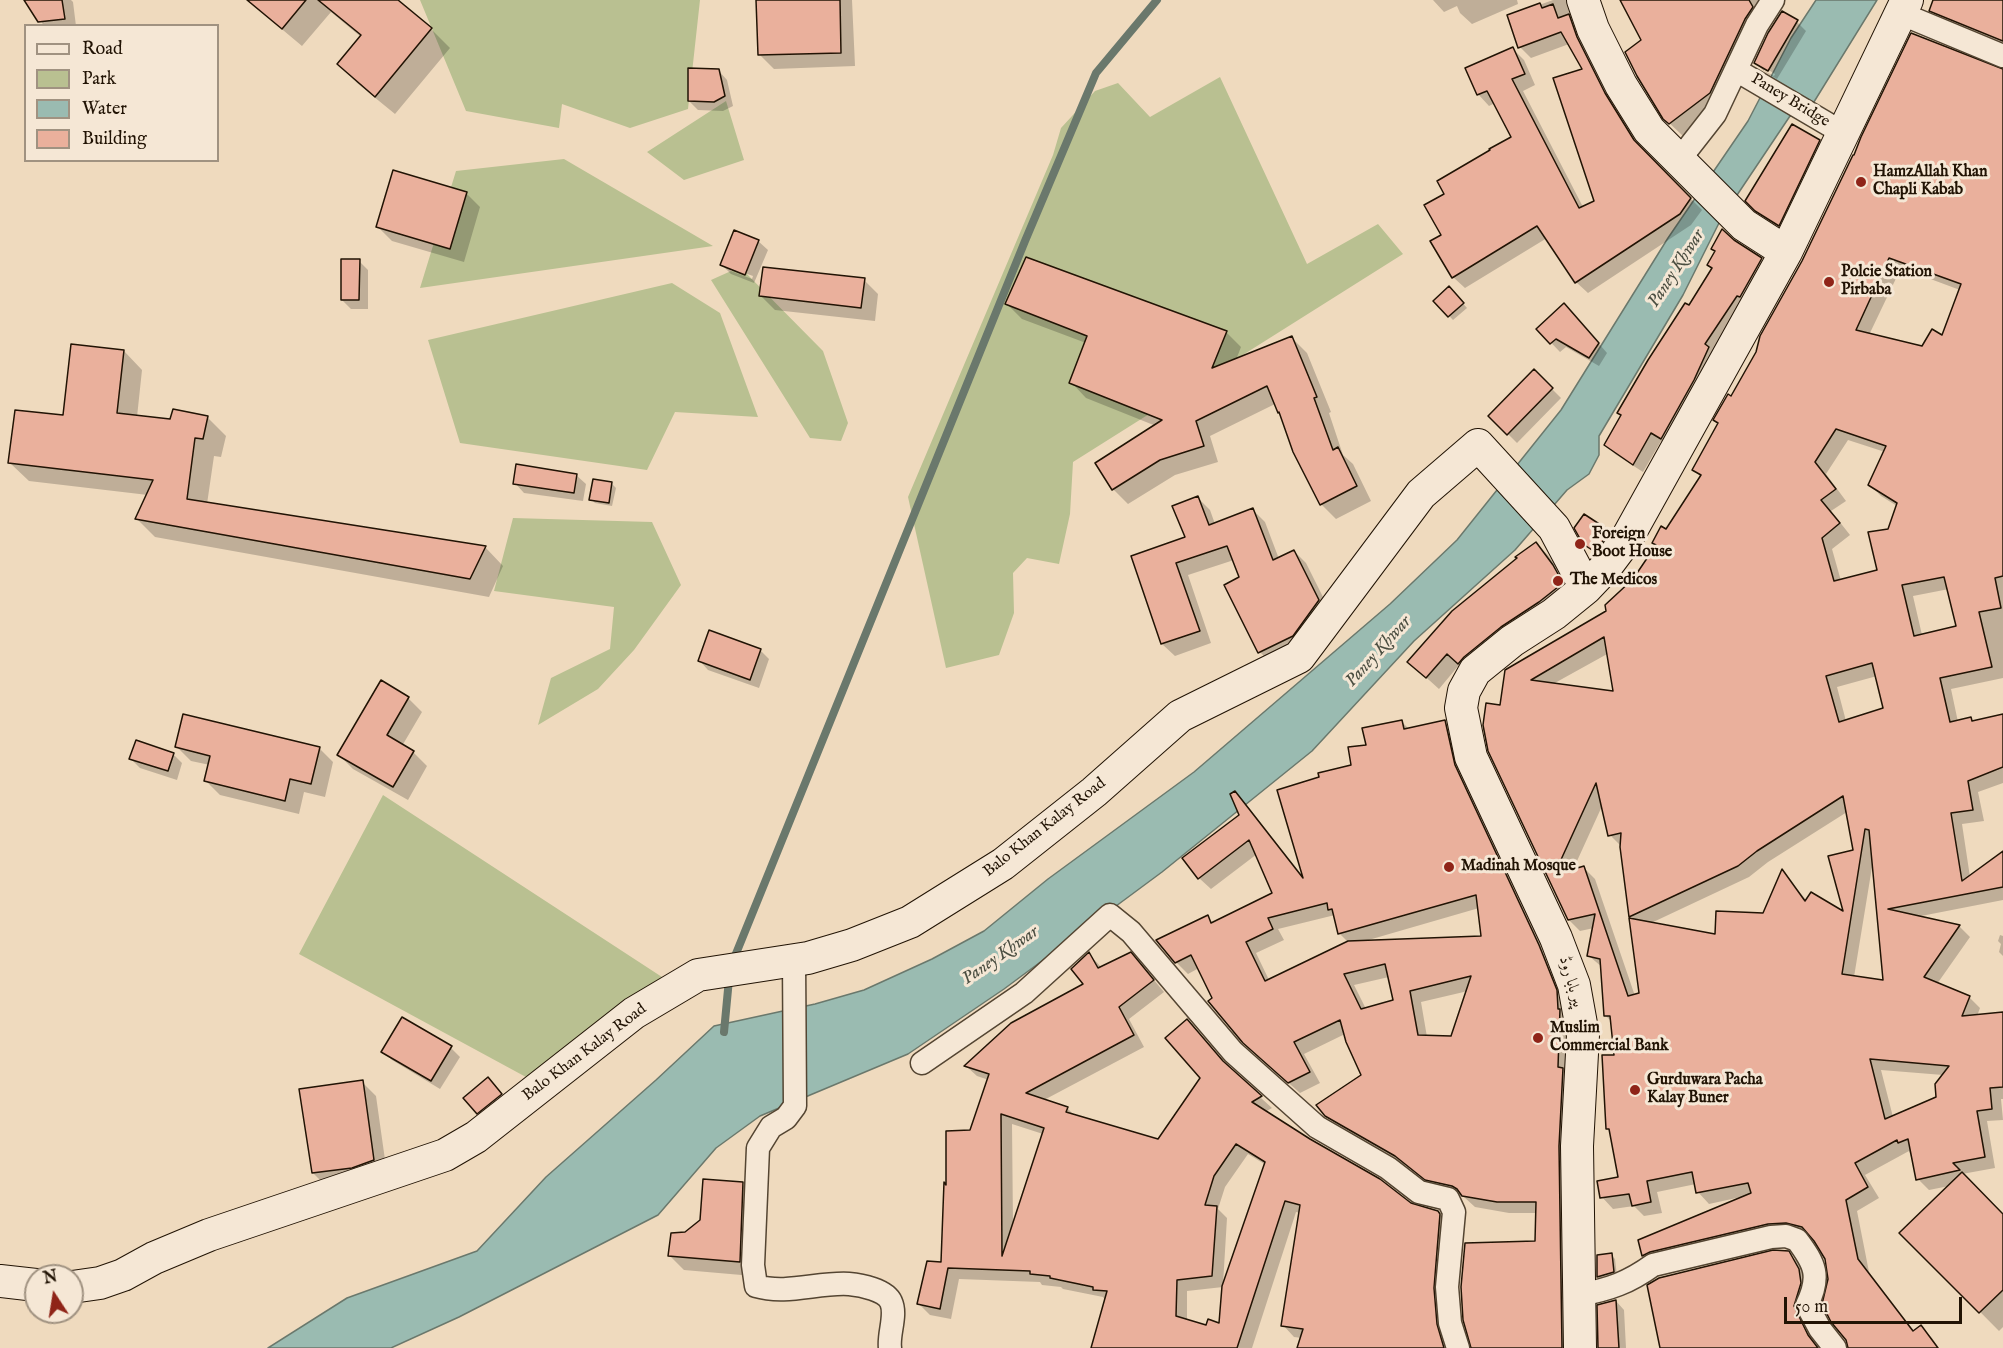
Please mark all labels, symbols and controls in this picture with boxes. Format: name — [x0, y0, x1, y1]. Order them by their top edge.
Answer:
legend — [24, 24, 219, 162]
text: Road — [82, 38, 123, 61]
text: Park — [82, 68, 116, 91]
street label: Paney Bridge — [1747, 70, 1833, 132]
text: Water — [82, 98, 127, 121]
text: Building — [82, 128, 147, 151]
place label: HamzAllah Khan Chapli Kabab — [1873, 163, 1987, 201]
marker: HamzAllah Khan Chapli Kabab — [1854, 175, 1868, 189]
water label: Paney Khwar — [1644, 226, 1710, 312]
place label: Polcie Station Pirbaba — [1841, 263, 1932, 301]
marker: Polcie Station Pirbaba — [1822, 275, 1836, 289]
place label: Foreign Boot House — [1592, 525, 1672, 563]
marker: Foreign Boot House — [1573, 537, 1587, 551]
place label: The Medicos — [1570, 571, 1657, 591]
marker: The Medicos — [1551, 574, 1565, 588]
water label: Paney Khwar — [1341, 612, 1417, 692]
street label: Balo Khan Kalay Road — [980, 774, 1110, 882]
place label: Madinah Mosque — [1461, 857, 1576, 877]
marker: Madinah Mosque — [1442, 860, 1456, 874]
water label: Paney Khwar — [959, 922, 1043, 990]
street label: پیر بابا روڈ — [1554, 954, 1586, 1010]
street label: Balo Khan Kalay Road — [519, 1000, 651, 1106]
place label: Muslim Commercial Bank — [1550, 1019, 1668, 1057]
marker: Muslim Commercial Bank — [1531, 1031, 1545, 1045]
place label: Gurduwara Pacha Kalay Buner — [1647, 1071, 1763, 1109]
marker: Gurduwara Pacha Kalay Buner — [1628, 1083, 1642, 1097]
north arrow — [24, 1264, 84, 1324]
text: N — [42, 1267, 60, 1290]
scale bar — [1787, 1285, 1966, 1323]
text: 50 m — [1795, 1296, 1828, 1319]

